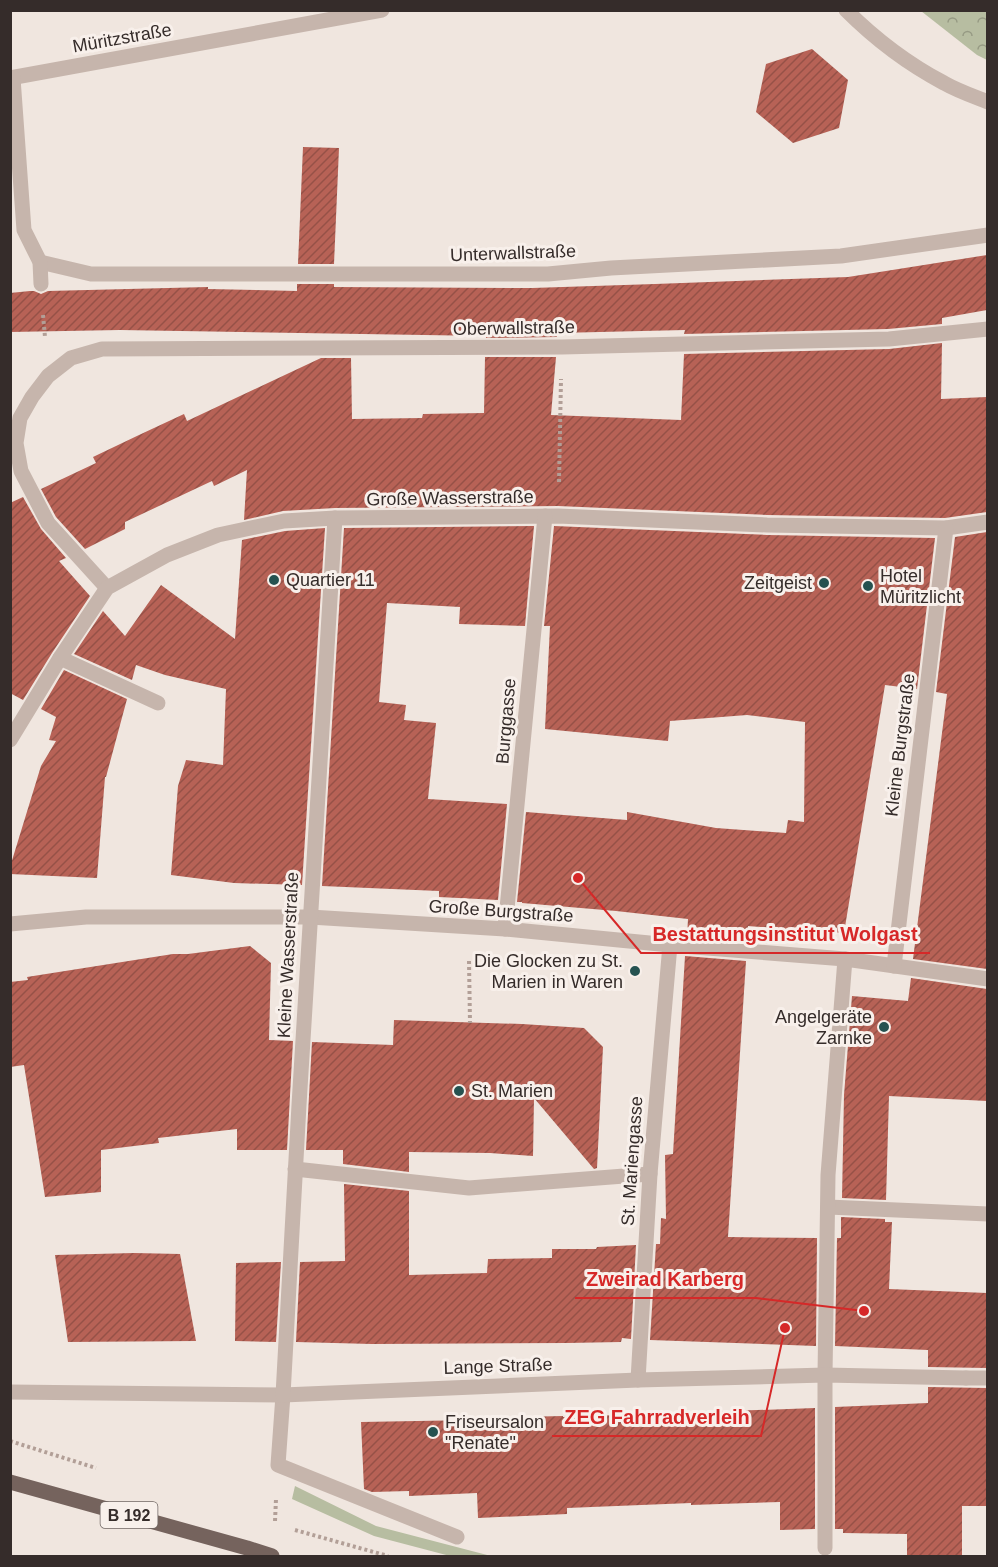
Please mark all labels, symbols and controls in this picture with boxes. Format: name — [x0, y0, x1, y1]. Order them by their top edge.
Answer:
street label: Müritzstraße — [71, 19, 173, 57]
street label: Unterwallstraße — [450, 241, 576, 265]
street label: Oberwallstraße — [453, 317, 575, 339]
street label: Große Wasserstraße — [366, 487, 534, 509]
place label: Hotel Müritzlicht — [880, 566, 961, 607]
place label: Quartier 11 — [286, 570, 375, 590]
marker: Quartier 11 — [267, 573, 281, 587]
place label: Zeitgeist — [744, 573, 812, 593]
marker: Zeitgeist — [817, 576, 831, 590]
marker: Hotel Müritzlicht — [861, 579, 875, 593]
street label: Kleine Burgstraße — [881, 672, 919, 818]
street label: Burggasse — [492, 677, 520, 765]
street label: Kleine Wasserstraße — [274, 871, 302, 1039]
street label: Große Burgstraße — [428, 896, 574, 926]
callout: Bestattungsinstitut Wolgast — [641, 915, 930, 953]
text: Bestattungsinstitut Wolgast — [652, 923, 918, 945]
place label: Die Glocken zu St. Marien in Waren — [474, 951, 623, 992]
marker: Die Glocken zu St. Marien in Waren — [628, 964, 642, 978]
place label: Angelgeräte Zarnke — [775, 1007, 872, 1048]
marker: Angelgeräte Zarnke — [877, 1020, 891, 1034]
place label: St. Marien — [471, 1081, 553, 1101]
marker: St. Marien — [452, 1084, 466, 1098]
street label: St. Mariengasse — [617, 1095, 647, 1227]
callout: Zweirad Karberg — [575, 1260, 756, 1298]
text: Zweirad Karberg — [586, 1268, 744, 1290]
street label: Lange Straße — [443, 1354, 553, 1378]
callout: ZEG Fahrradverleih — [552, 1398, 761, 1436]
text: ZEG Fahrradverleih — [564, 1406, 750, 1428]
place label: Friseursalon "Renate" — [445, 1412, 544, 1453]
marker: Friseursalon "Renate" — [426, 1425, 440, 1439]
road number: B 192 — [100, 1502, 158, 1528]

